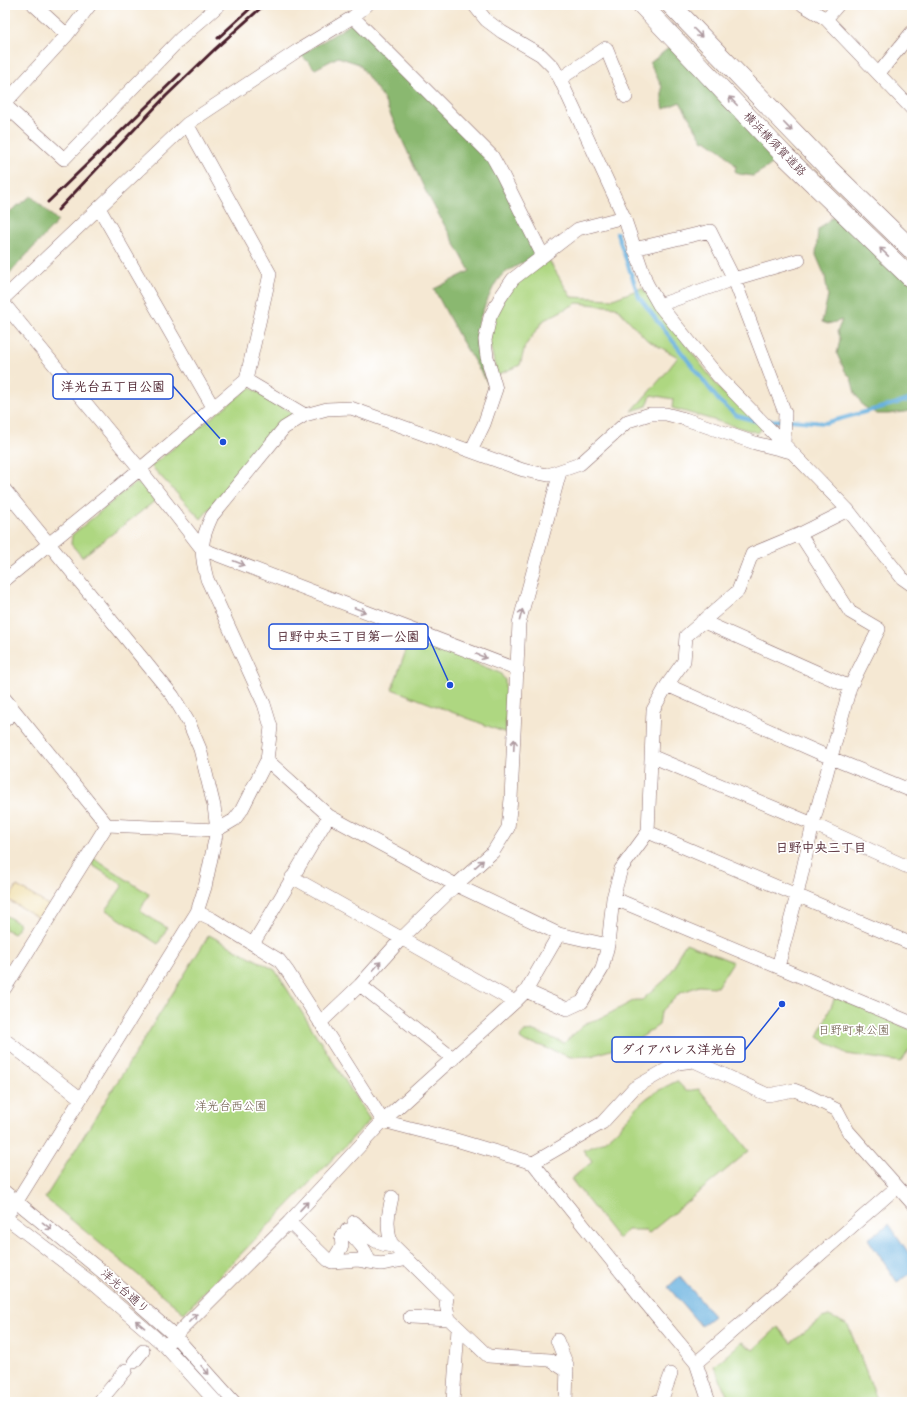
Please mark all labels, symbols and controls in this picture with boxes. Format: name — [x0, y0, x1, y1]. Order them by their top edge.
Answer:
one-way arrow — [693, 28, 703, 38]
one-way arrow — [728, 96, 738, 106]
street label: 横浜横須賀道路 — [740, 107, 811, 180]
one-way arrow — [784, 122, 793, 132]
one-way arrow — [879, 247, 889, 257]
callout: 洋光台五丁目公園 — [53, 374, 173, 399]
text: 洋光台五丁目公園 — [61, 376, 165, 395]
one-way arrow — [232, 560, 244, 568]
one-way arrow — [354, 606, 366, 614]
one-way arrow — [518, 609, 526, 622]
callout: 日野中央三丁目第一公園 — [269, 624, 428, 649]
text: 日野中央三丁目第一公園 — [276, 626, 420, 645]
one-way arrow — [475, 653, 487, 661]
one-way arrow — [510, 739, 517, 752]
district label: 日野中央三丁目 — [775, 837, 867, 856]
one-way arrow — [474, 860, 484, 869]
one-way arrow — [373, 961, 382, 971]
park label: 日野町東公園 — [818, 1020, 890, 1038]
callout: ダイアパレス洋光台 — [612, 1037, 745, 1062]
text: ダイアパレス洋光台 — [622, 1039, 736, 1058]
park label: 洋光台西公園 — [195, 1096, 267, 1114]
one-way arrow — [299, 1201, 308, 1211]
one-way arrow — [42, 1221, 52, 1230]
street label: 洋光台通り — [97, 1263, 154, 1317]
one-way arrow — [189, 1313, 198, 1323]
one-way arrow — [135, 1320, 146, 1329]
one-way arrow — [200, 1365, 210, 1375]

